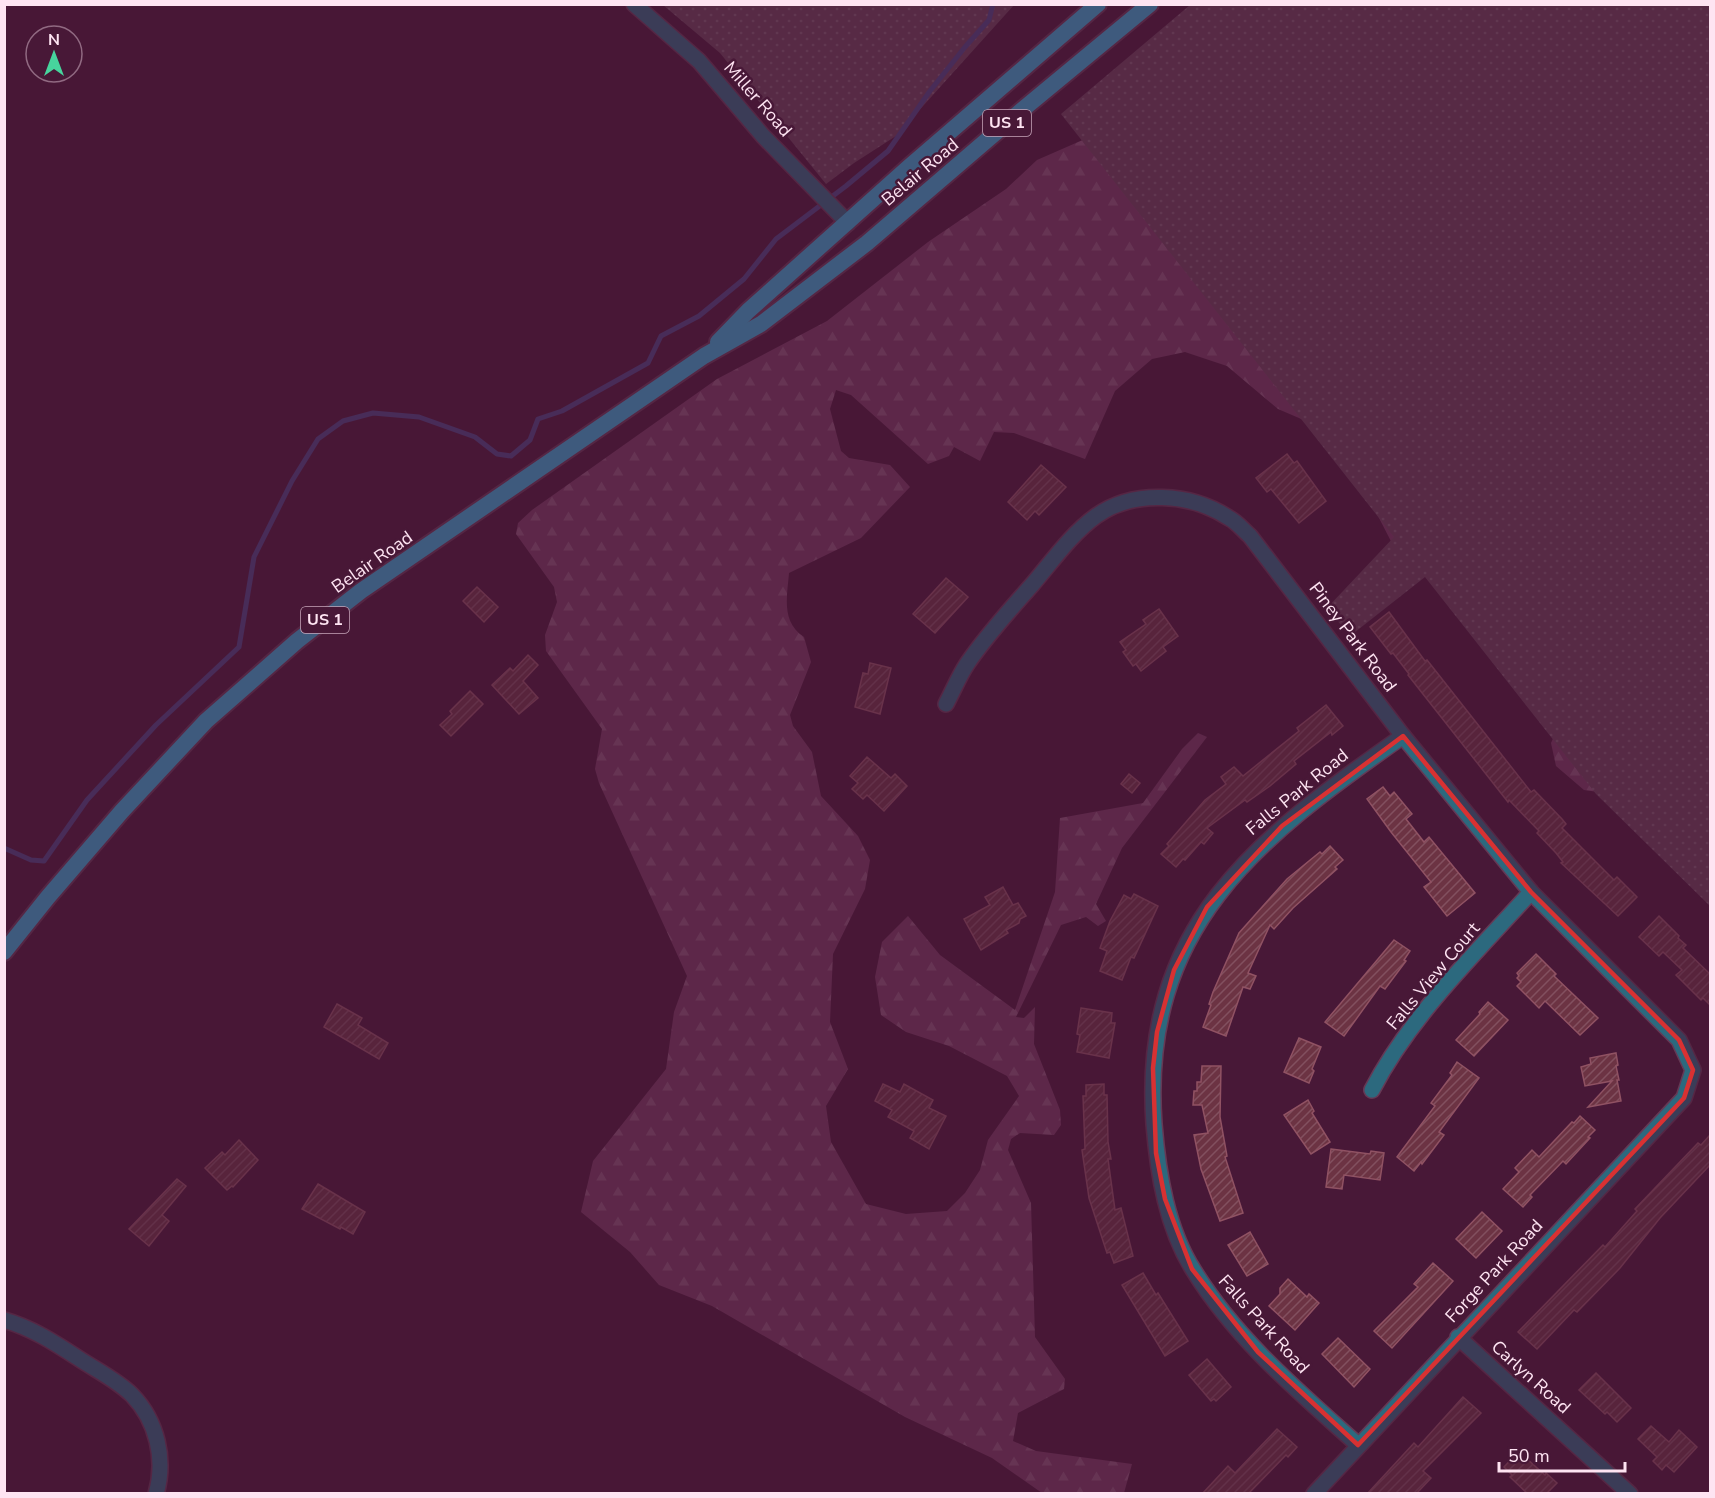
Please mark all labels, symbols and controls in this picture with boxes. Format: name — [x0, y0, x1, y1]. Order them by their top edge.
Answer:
north arrow — [24, 24, 84, 84]
text: N — [48, 29, 60, 51]
street label: Miller Road — [719, 56, 797, 142]
road number: US 1 — [983, 110, 1031, 136]
street label: Belair Road — [876, 133, 964, 211]
street label: Belair Road — [327, 525, 417, 599]
street label: Piney Park Road — [1304, 577, 1402, 697]
road number: US 1 — [301, 607, 349, 633]
street label: Falls Park Road — [1241, 743, 1353, 841]
street label: Falls View Court — [1381, 917, 1486, 1035]
street label: Forge Park Road — [1440, 1214, 1548, 1328]
street label: Falls Park Road — [1213, 1269, 1315, 1379]
street label: Carlyn Road — [1486, 1335, 1576, 1419]
scale bar — [1499, 1435, 1625, 1473]
text: 50 m — [1508, 1444, 1550, 1468]

